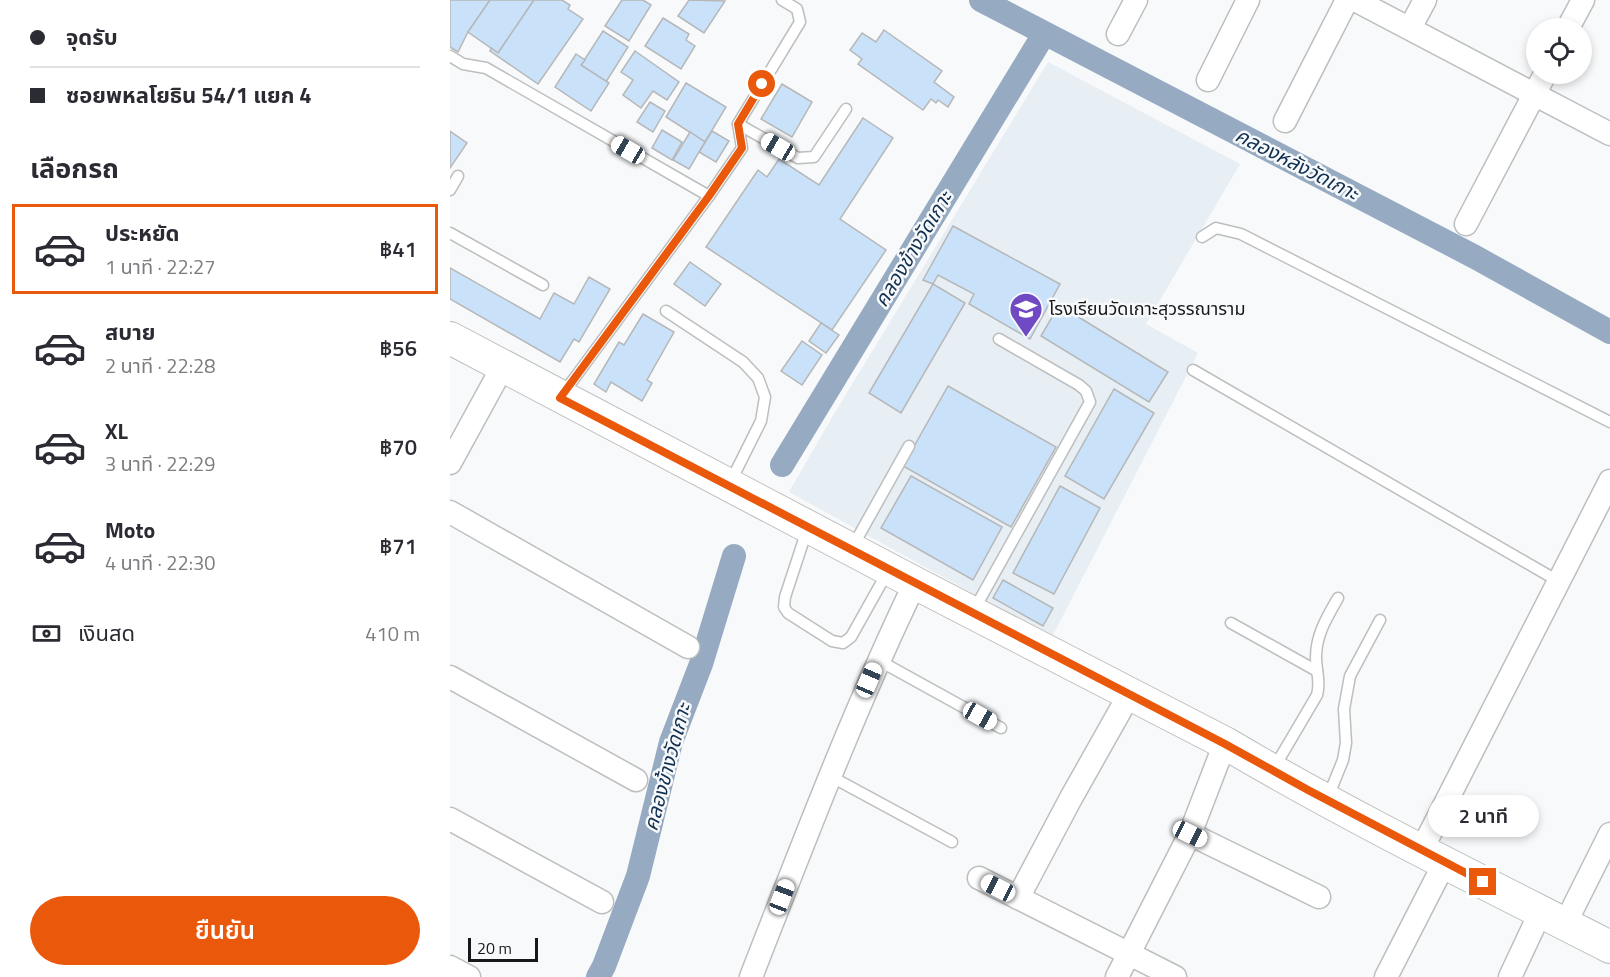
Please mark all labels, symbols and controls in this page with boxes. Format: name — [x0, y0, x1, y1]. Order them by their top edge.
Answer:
map controls — [1526, 18, 1592, 84]
button: locate — [1526, 18, 1592, 84]
text: จุดรับ — [66, 20, 118, 54]
route start — [748, 70, 775, 97]
text: ซอยพหลโยธิน 54/1 แยก 4 — [66, 78, 312, 112]
water label: คลองหลังวัดเกาะ — [1230, 119, 1366, 209]
car — [758, 130, 798, 164]
car — [608, 133, 648, 167]
text: เลือกรถ — [30, 147, 119, 188]
water label: คลองข้างวัดเกาะ — [866, 183, 961, 313]
text: ประหยัด — [105, 216, 180, 250]
icon: car — [33, 222, 87, 276]
text: ฿41 — [380, 232, 417, 266]
text: 1 นาที · 22:27 — [105, 251, 215, 282]
school or university icon: โรงเรียนวัดเกาะสุวรรณาราม — [1008, 291, 1044, 338]
place label: โรงเรียนวัดเกาะสุวรรณาราม — [1049, 295, 1245, 322]
text: สบาย — [105, 315, 155, 349]
icon: car — [33, 321, 87, 375]
text: ฿56 — [380, 331, 417, 365]
text: 2 นาที · 22:28 — [105, 350, 215, 381]
text: XL — [105, 414, 128, 448]
icon: car — [33, 420, 87, 474]
text: ฿70 — [380, 430, 417, 464]
text: 3 นาที · 22:29 — [105, 448, 215, 479]
text: Moto — [105, 513, 155, 547]
icon: car — [33, 519, 87, 573]
text: ฿71 — [380, 529, 417, 563]
text: 4 นาที · 22:30 — [105, 547, 215, 578]
text: เงินสด — [78, 616, 135, 650]
icon: cash — [30, 617, 63, 650]
text: 410 m — [365, 618, 420, 649]
car — [854, 660, 884, 700]
water label: คลองข้างวัดเกาะ — [635, 698, 699, 834]
car — [960, 699, 1000, 733]
callout: 2 นาที — [1428, 795, 1538, 837]
text: 2 นาที — [1459, 800, 1508, 831]
car — [1170, 818, 1210, 850]
route end — [1469, 868, 1496, 895]
car — [978, 872, 1018, 904]
car — [767, 877, 797, 917]
button: ยืนยัน — [30, 896, 420, 965]
scale bar — [468, 935, 538, 962]
text: 20 m — [477, 936, 512, 960]

